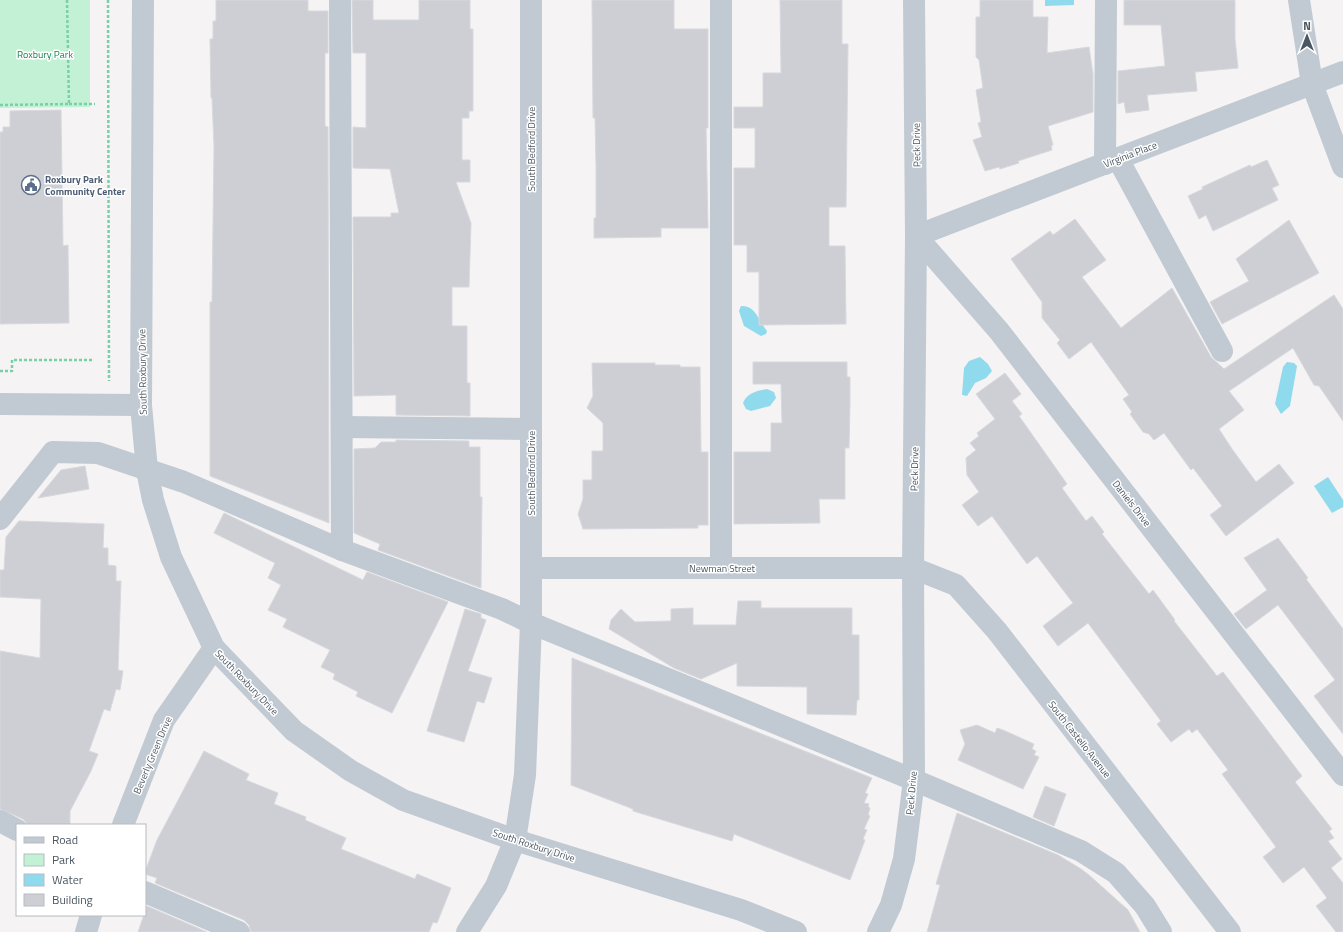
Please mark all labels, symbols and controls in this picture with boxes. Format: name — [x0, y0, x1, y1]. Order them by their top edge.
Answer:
north arrow — [1287, 16, 1327, 56]
text: N — [1303, 18, 1311, 34]
park label: Roxbury Park — [17, 47, 73, 62]
street label: South Bedford Drive — [524, 107, 539, 191]
street label: Peck Drive — [909, 123, 924, 167]
street label: Virginia Place — [1101, 137, 1159, 172]
place label: Roxbury Park Community Center — [45, 172, 126, 199]
public building icon: Roxbury Park Community Center — [20, 174, 42, 196]
street label: South Roxbury Drive — [134, 329, 151, 415]
street label: South Bedford Drive — [524, 431, 539, 515]
street label: Peck Drive — [907, 447, 922, 491]
street label: Daniels Drive — [1109, 477, 1154, 530]
street label: Newman Street — [689, 561, 756, 576]
street label: South Roxbury Drive — [211, 646, 282, 718]
street label: South Castello Avenue — [1045, 698, 1114, 781]
street label: Beverly Green Drive — [129, 714, 176, 796]
street label: Peck Drive — [902, 770, 921, 816]
legend — [16, 824, 146, 916]
street label: South Roxbury Drive — [491, 825, 577, 866]
text: Road — [52, 830, 78, 849]
text: Park — [52, 850, 75, 869]
text: Water — [52, 870, 83, 889]
text: Building — [52, 890, 93, 909]

